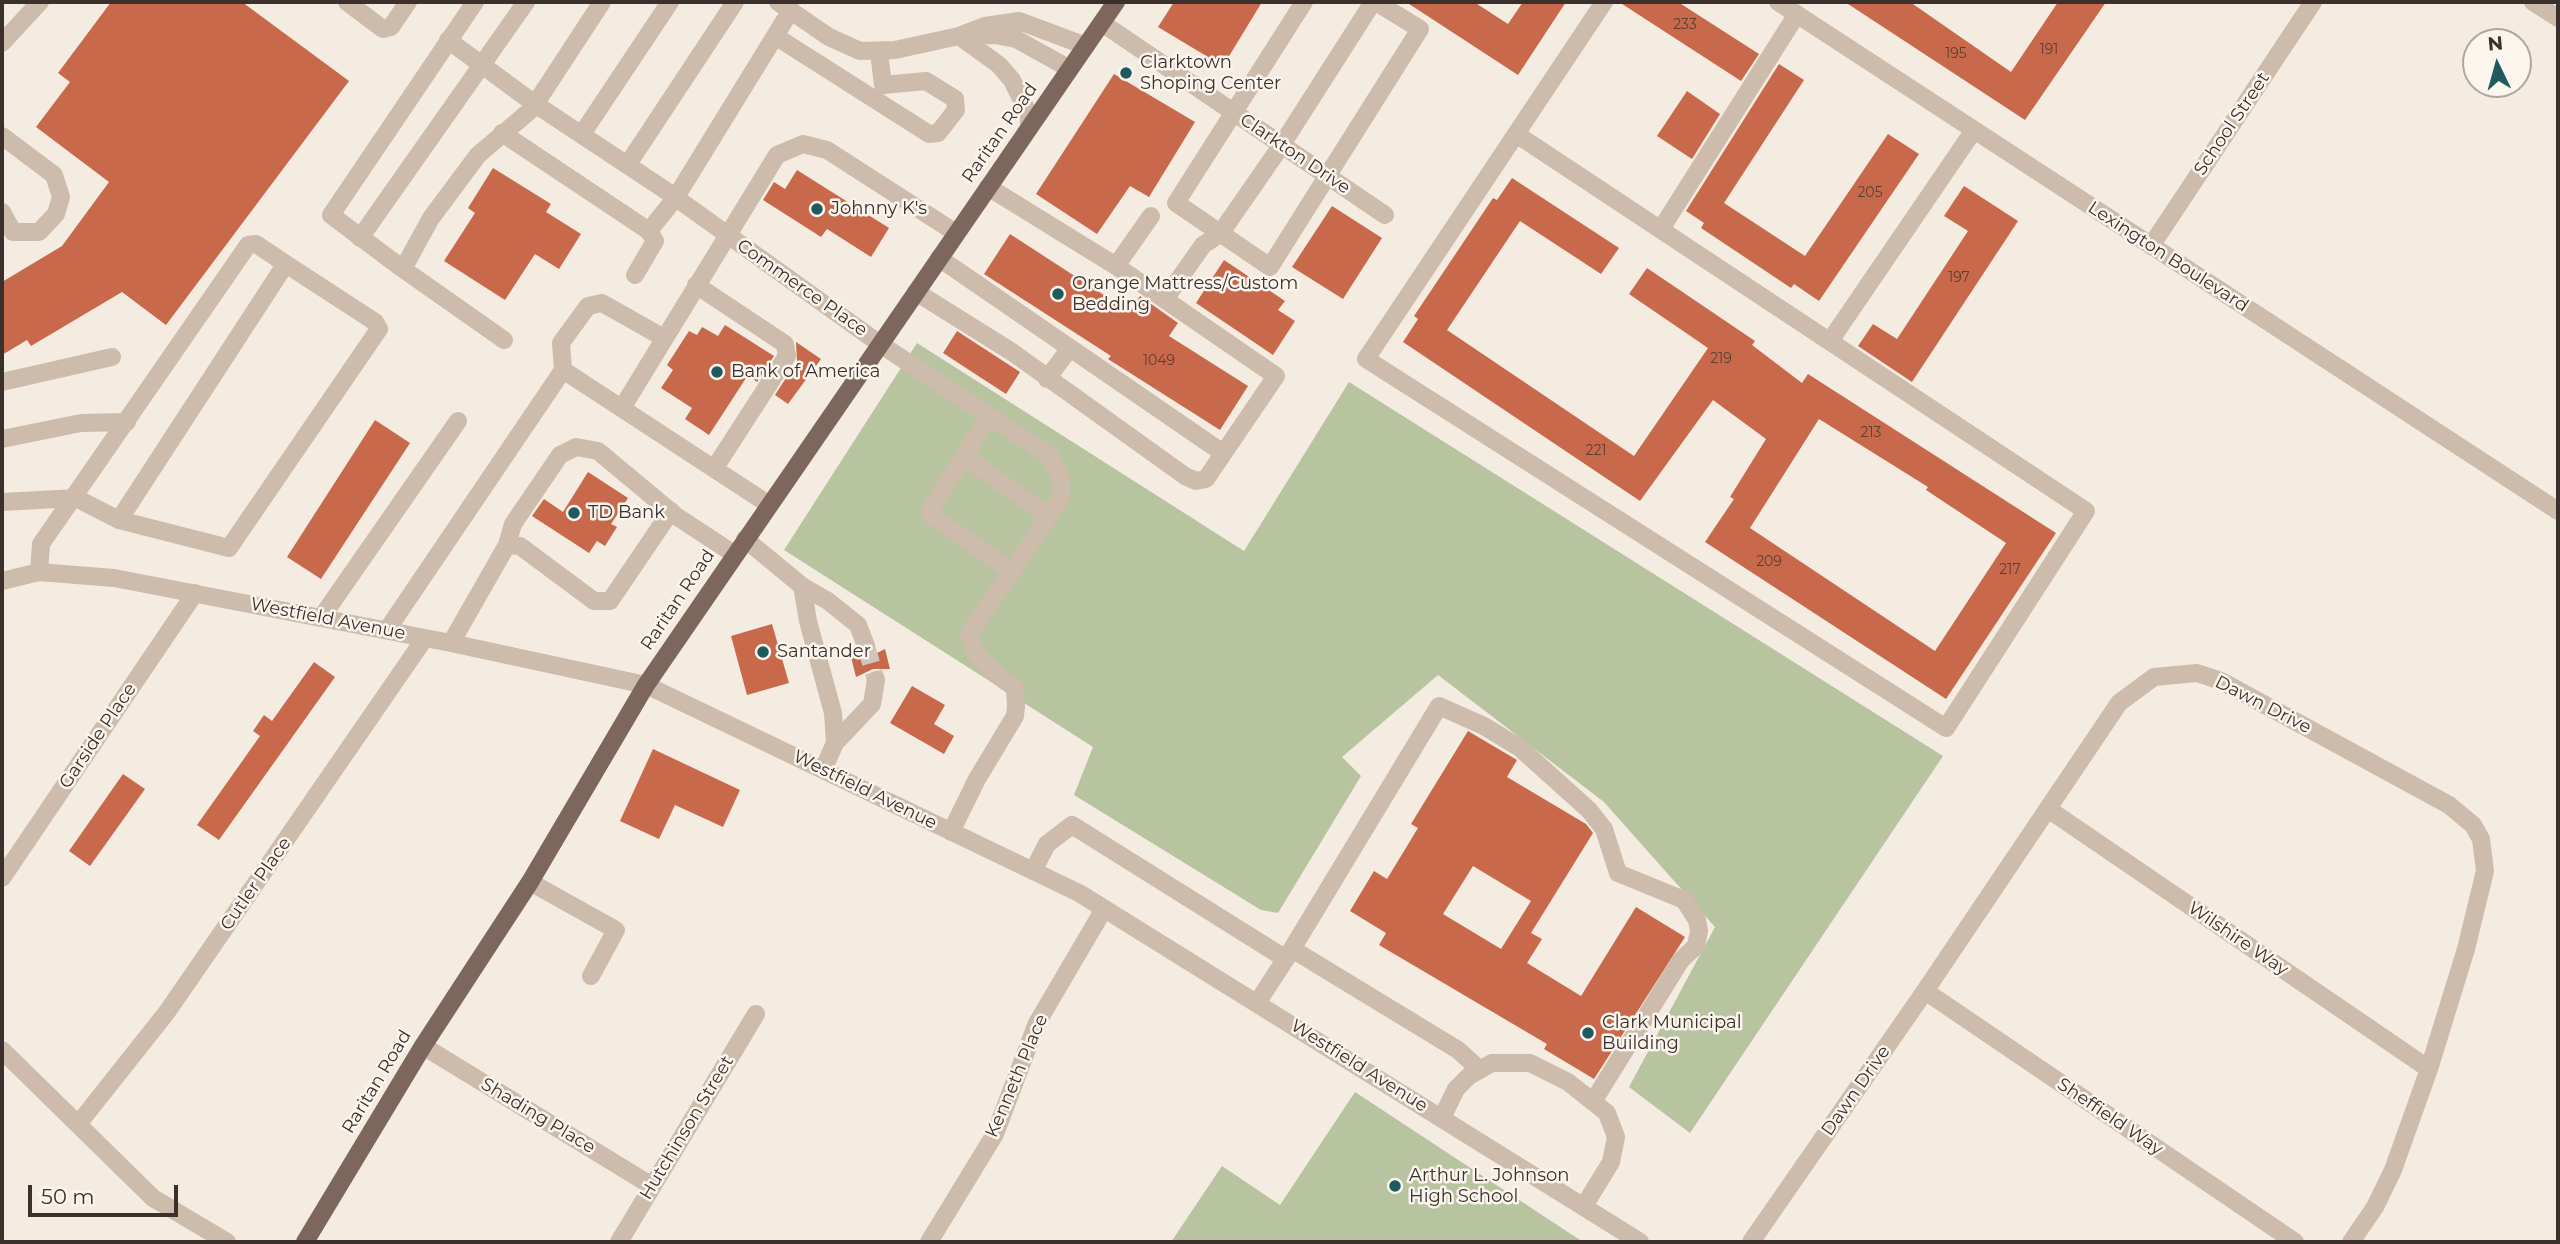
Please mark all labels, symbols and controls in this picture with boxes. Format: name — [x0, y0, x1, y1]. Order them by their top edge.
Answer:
house number: 233 — [1673, 17, 1697, 33]
north arrow — [2462, 28, 2532, 98]
text: N — [2487, 31, 2504, 56]
house number: 191 — [2040, 42, 2058, 58]
house number: 195 — [1945, 46, 1967, 62]
place label: Clarktown Shoping Center — [1140, 52, 1281, 94]
marker: Clarktown Shoping Center — [1118, 65, 1134, 81]
street label: School Street — [2190, 68, 2274, 180]
street label: Raritan Road — [958, 79, 1042, 187]
street label: Clarkton Drive — [1236, 109, 1354, 199]
house number: 205 — [1857, 185, 1883, 201]
street label: Lexington Boulevard — [2084, 197, 2252, 317]
place label: Johnny K's — [831, 198, 927, 220]
marker: Johnny K's — [809, 201, 825, 217]
street label: Commerce Place — [733, 235, 871, 341]
house number: 197 — [1948, 270, 1970, 286]
place label: Orange Mattress/Custom Bedding — [1072, 273, 1298, 316]
marker: Orange Mattress/Custom Bedding — [1050, 286, 1066, 302]
house number: 219 — [1710, 351, 1732, 367]
house number: 1049 — [1143, 353, 1175, 369]
place label: Bank of America — [731, 361, 880, 383]
marker: Bank of America — [709, 364, 725, 380]
house number: 213 — [1861, 425, 1881, 441]
house number: 221 — [1586, 443, 1606, 459]
place label: TD Bank — [588, 502, 665, 524]
marker: TD Bank — [566, 505, 582, 521]
street label: Raritan Road — [636, 546, 720, 654]
house number: 209 — [1756, 554, 1782, 570]
house number: 217 — [1999, 562, 2021, 578]
street label: Westfield Avenue — [249, 593, 407, 645]
place label: Santander — [777, 641, 871, 663]
marker: Santander — [755, 644, 771, 660]
street label: Dawn Drive — [2211, 672, 2315, 738]
street label: Garside Place — [55, 679, 141, 793]
street label: Westfield Avenue — [790, 746, 940, 834]
street label: Cutler Place — [216, 833, 296, 935]
street label: Wilshire Way — [2184, 897, 2292, 981]
street label: Kenneth Place — [981, 1011, 1053, 1141]
place label: Clark Municipal Building — [1602, 1012, 1742, 1054]
street label: Westfield Avenue — [1287, 1015, 1431, 1117]
marker: Clark Municipal Building — [1580, 1025, 1596, 1041]
street label: Raritan Road — [338, 1026, 416, 1138]
street label: Dawn Drive — [1817, 1042, 1895, 1140]
street label: Hutchinson Street — [635, 1052, 739, 1204]
street label: Shading Place — [477, 1073, 599, 1159]
street label: Sheffield Way — [2053, 1074, 2167, 1160]
place label: Arthur L. Johnson High School — [1409, 1165, 1569, 1208]
scale bar — [32, 1170, 182, 1214]
marker: Arthur L. Johnson High School — [1387, 1178, 1403, 1194]
text: 50 m — [41, 1184, 95, 1209]

